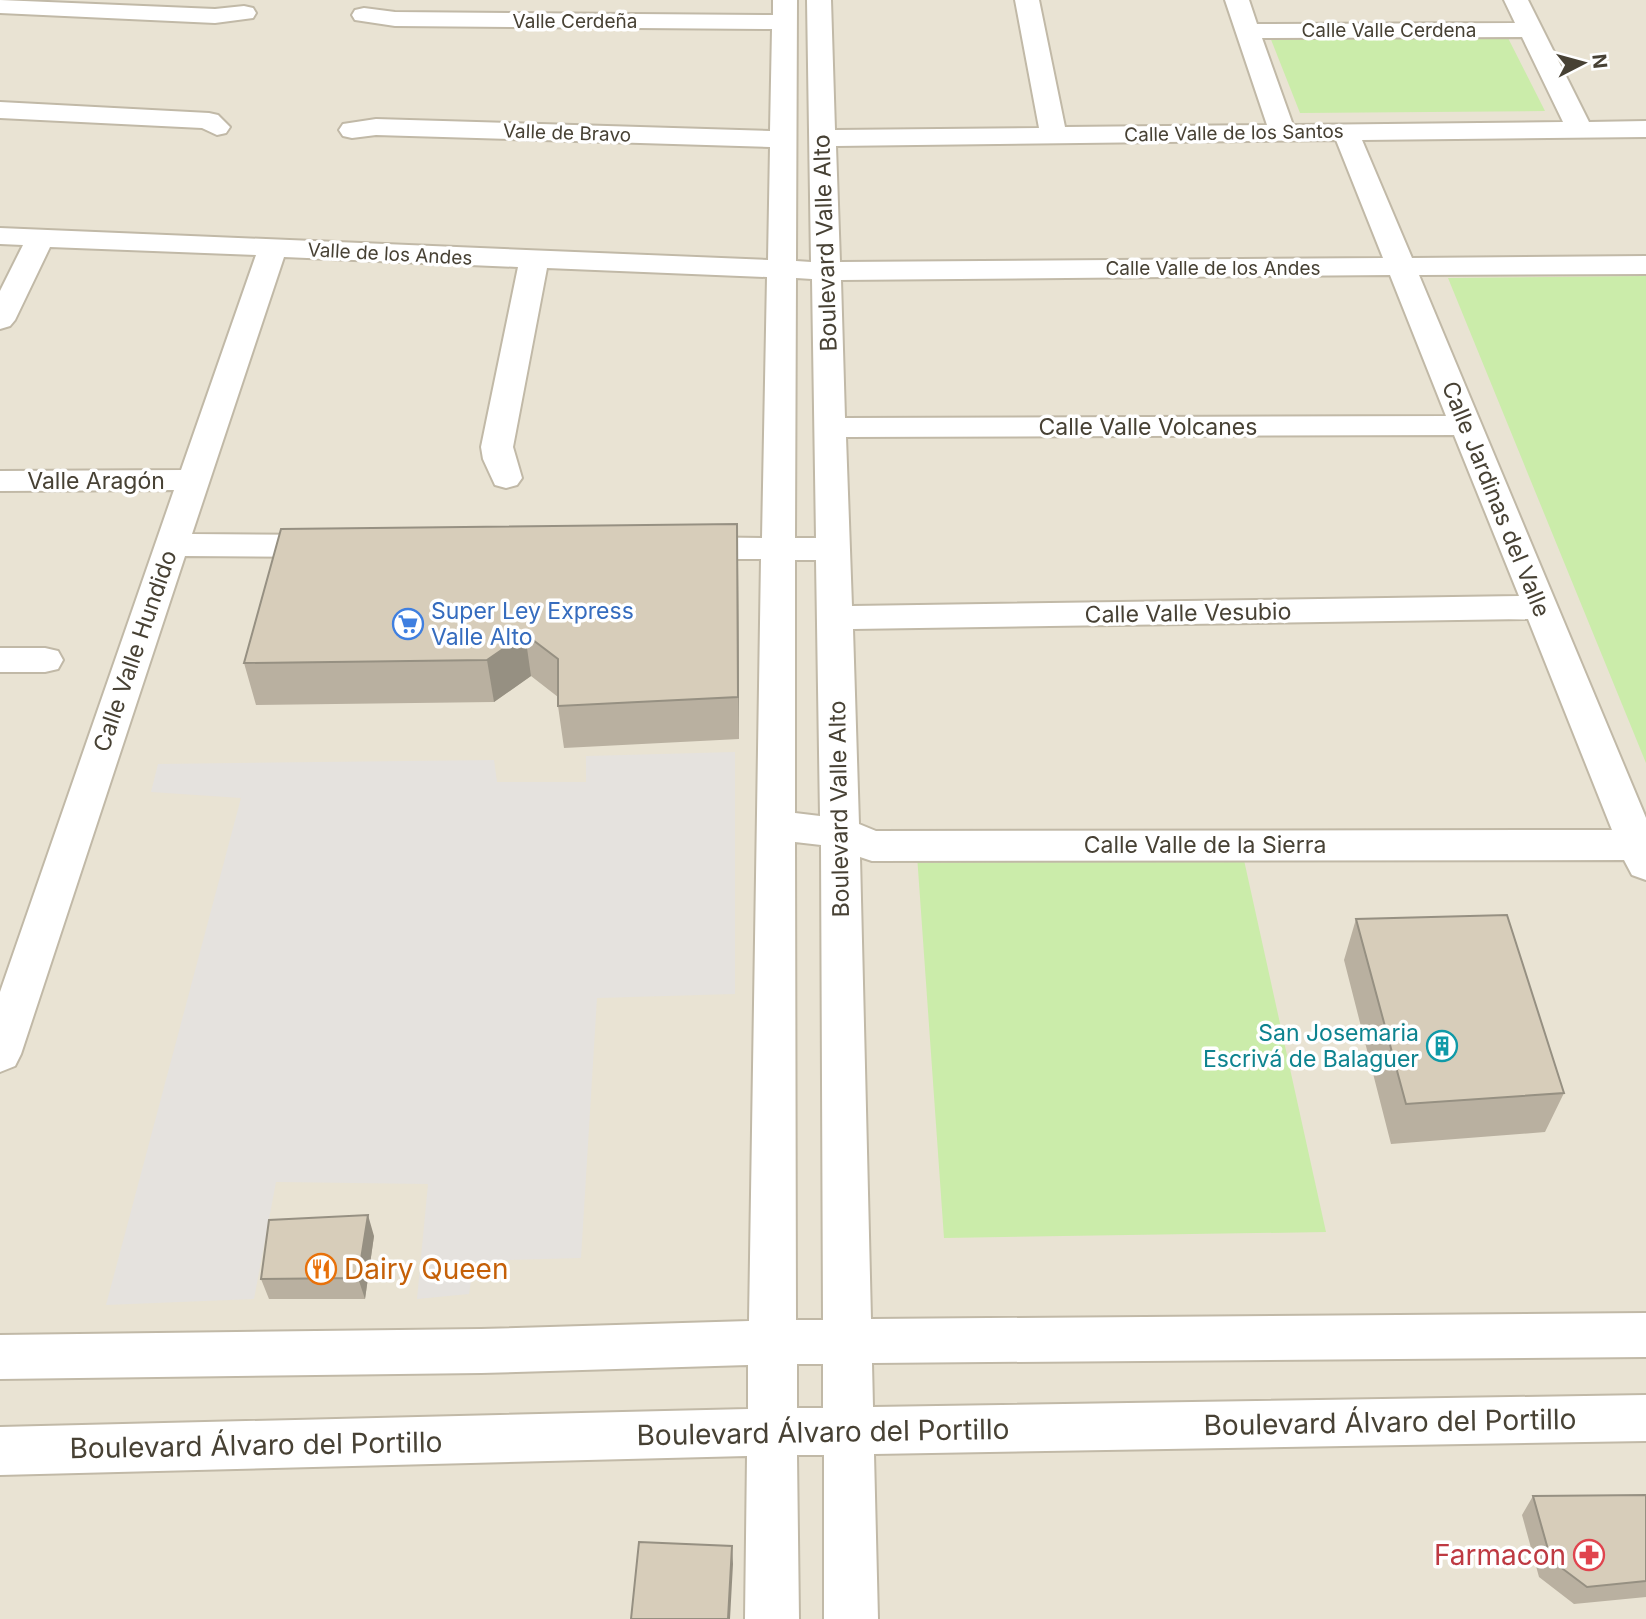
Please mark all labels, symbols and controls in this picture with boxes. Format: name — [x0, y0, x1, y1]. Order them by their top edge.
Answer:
street label: Valle Cerdeña — [513, 10, 637, 33]
street label: Calle Valle Cerdena — [1301, 19, 1477, 42]
north arrow — [1548, 28, 1618, 98]
text: N — [1587, 53, 1612, 70]
street label: Valle de Bravo — [503, 119, 631, 147]
street label: Calle Valle de los Santos — [1124, 120, 1344, 146]
street label: Boulevard Valle Alto — [807, 134, 843, 352]
street label: Valle de los Andes — [307, 238, 473, 270]
street label: Calle Valle de los Andes — [1105, 257, 1321, 280]
street label: Calle Jardinas del Valle — [1436, 377, 1556, 621]
street label: Calle Valle Volcanes — [1039, 413, 1257, 441]
street label: Valle Aragón — [27, 467, 165, 495]
street label: Calle Valle Hundido — [87, 547, 183, 755]
place label: Super Ley Express Valle Alto — [431, 597, 634, 651]
street label: Calle Valle Vesubio — [1084, 597, 1292, 629]
supermarket icon: Super Ley Express Valle Alto — [391, 607, 425, 641]
street label: Boulevard Valle Alto — [823, 700, 855, 918]
street label: Calle Valle de la Sierra — [1084, 831, 1326, 859]
place label: San Josemaria Escrivá de Balaguer — [1203, 1019, 1419, 1073]
building icon: San Josemaria Escrivá de Balaguer — [1425, 1029, 1459, 1063]
restaurant icon: Dairy Queen — [304, 1252, 338, 1286]
place label: Dairy Queen — [344, 1252, 508, 1286]
street label: Boulevard Álvaro del Portillo — [1203, 1401, 1577, 1442]
street label: Boulevard Álvaro del Portillo — [636, 1411, 1010, 1452]
street label: Boulevard Álvaro del Portillo — [69, 1424, 443, 1465]
place label: Farmacon — [1434, 1538, 1566, 1572]
pharmacy icon: Farmacon — [1572, 1538, 1606, 1572]

